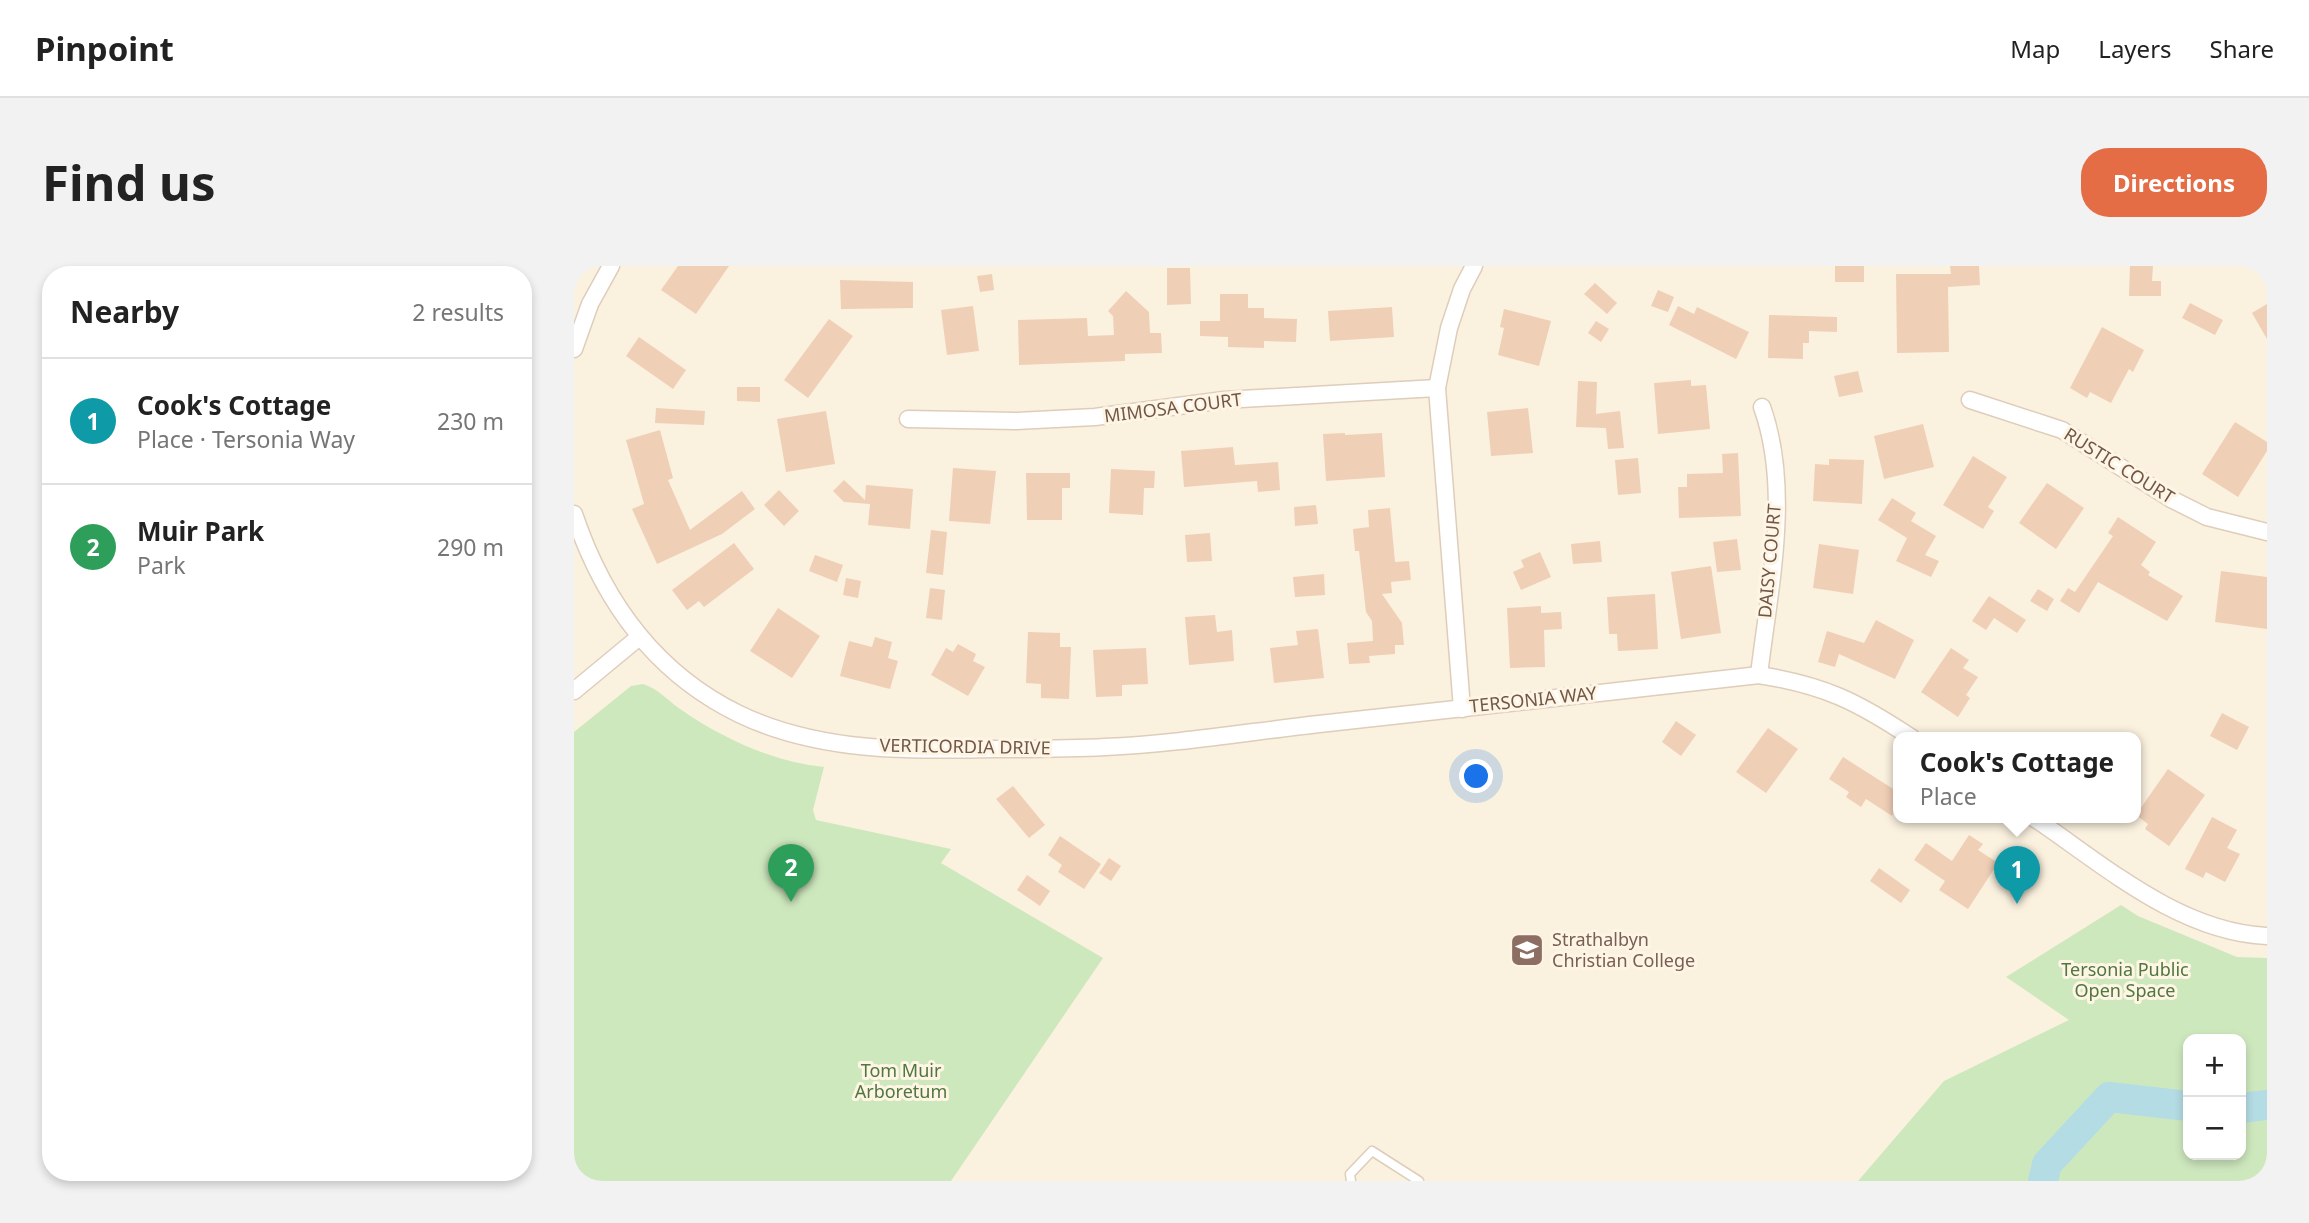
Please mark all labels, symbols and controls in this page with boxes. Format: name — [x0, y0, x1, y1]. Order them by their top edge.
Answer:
text: Pinpoint — [35, 26, 174, 71]
text: Map — [2010, 32, 2060, 65]
text: Layers — [2098, 32, 2172, 65]
text: Share — [2210, 32, 2274, 65]
button: Directions — [2081, 148, 2267, 217]
text: Find us — [42, 149, 216, 215]
text: Nearby — [70, 291, 179, 332]
text: 2 results — [412, 296, 504, 328]
text: Cook's Cottage — [137, 387, 331, 423]
street label: MIMOSA COURT — [1103, 387, 1243, 427]
text: 1 — [86, 405, 100, 437]
text: 230 m — [437, 405, 504, 437]
street label: RUSTIC COURT — [2060, 422, 2179, 509]
text: Place · Tersonia Way — [137, 423, 355, 455]
street label: DAISY COURT — [1752, 503, 1786, 619]
text: Muir Park — [137, 513, 264, 549]
text: 2 — [86, 531, 100, 563]
text: 290 m — [437, 531, 504, 563]
text: Park — [137, 549, 186, 581]
street label: TERSONIA WAY — [1468, 680, 1598, 718]
popup — [1893, 732, 2141, 823]
street label: VERTICORDIA DRIVE — [879, 733, 1051, 759]
text: Cook's Cottage — [1920, 744, 2114, 780]
your location — [1459, 759, 1493, 793]
text: Place — [1920, 780, 1977, 812]
pin: 2 — [768, 844, 814, 902]
pin: 1 — [1994, 846, 2040, 904]
place label: Strathalbyn Christian College — [1552, 927, 1695, 972]
school or university icon: Strathalbyn Christian College — [1508, 931, 1546, 969]
park label: Tersonia Public Open Space — [2061, 957, 2189, 1002]
map controls — [2183, 1034, 2246, 1160]
button: + — [2183, 1034, 2246, 1097]
park label: Tom Muir Arboretum — [855, 1058, 947, 1103]
button: − — [2183, 1097, 2246, 1160]

